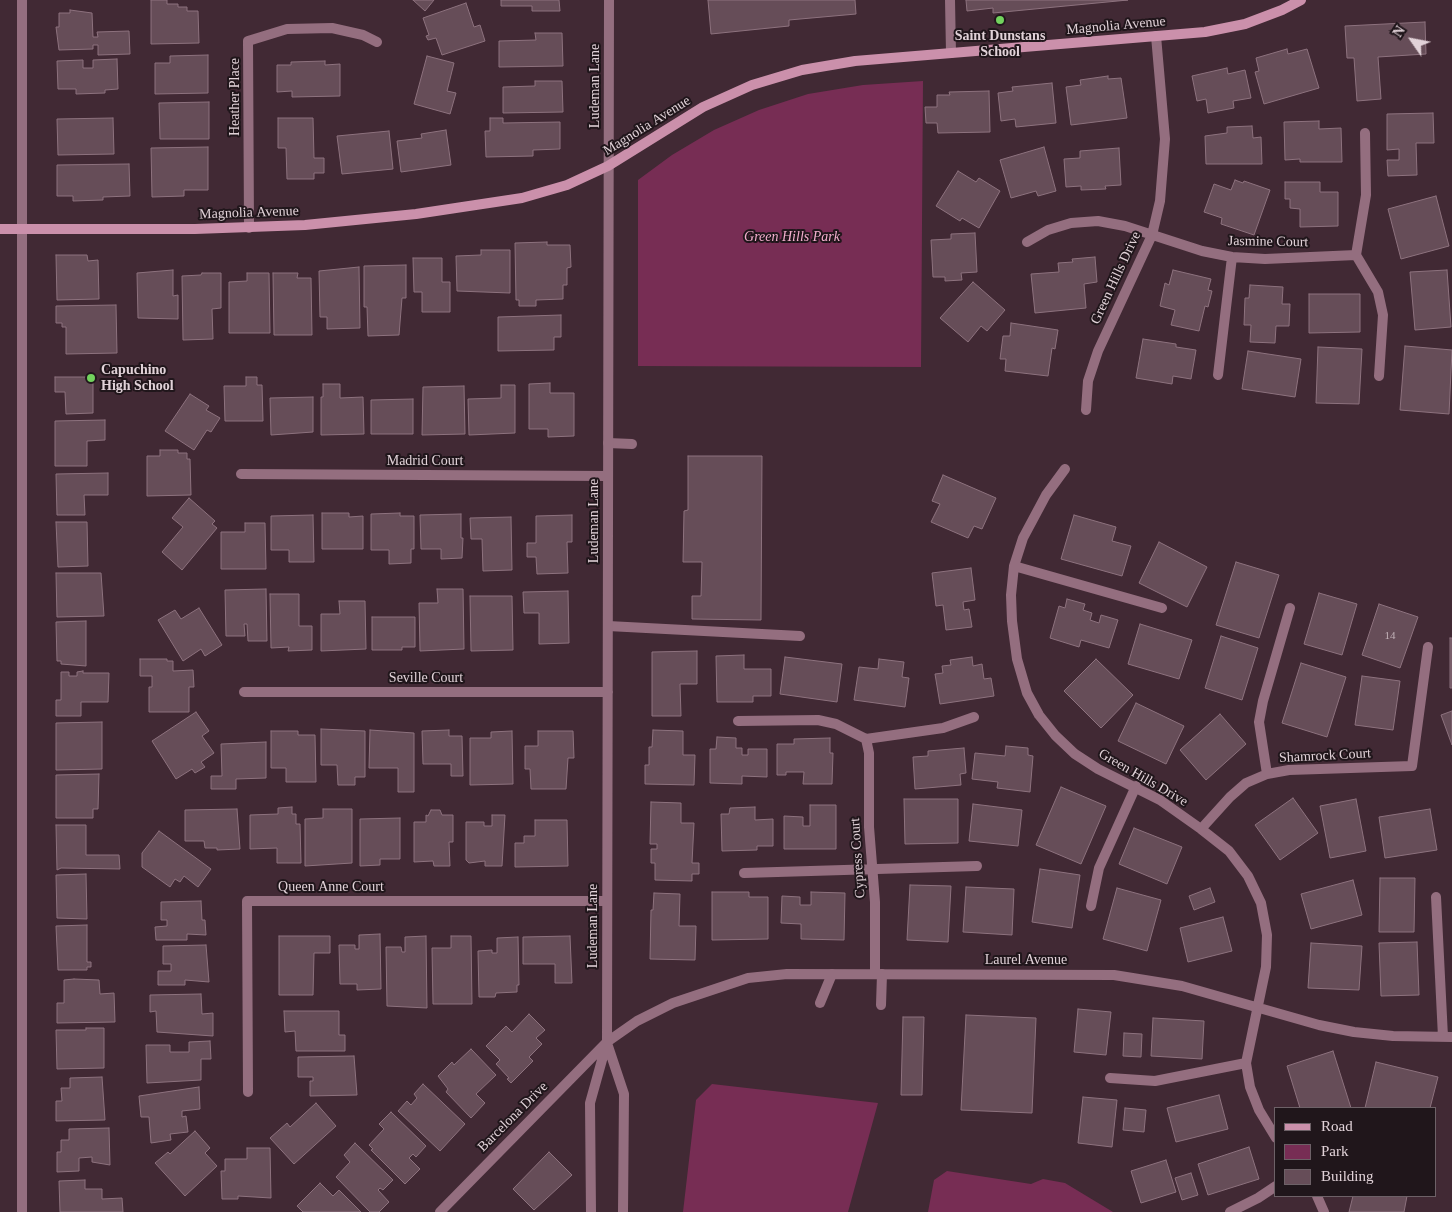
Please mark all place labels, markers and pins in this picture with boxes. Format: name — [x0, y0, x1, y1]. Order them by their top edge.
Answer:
marker: Saint Dunstans School — [994, 14, 1006, 26]
place label: Saint Dunstans School — [955, 28, 1045, 60]
place label: Capuchino High School — [101, 362, 174, 394]
marker: Capuchino High School — [85, 372, 97, 384]

